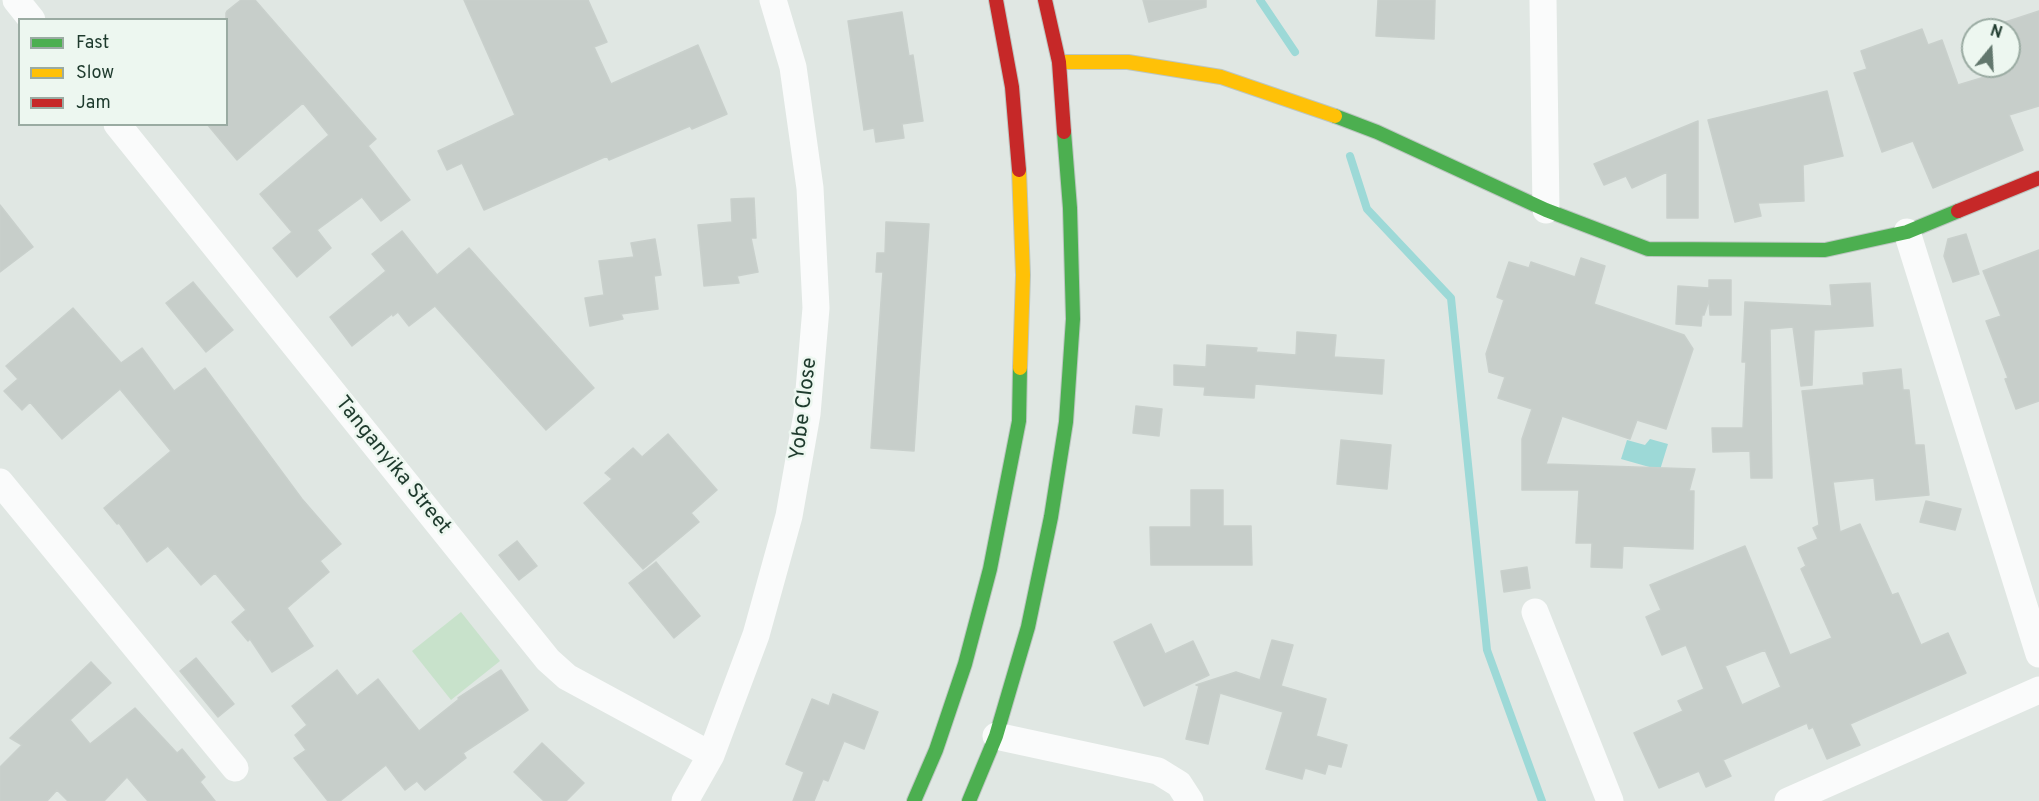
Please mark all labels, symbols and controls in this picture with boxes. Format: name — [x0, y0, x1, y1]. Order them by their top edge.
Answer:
legend — [18, 18, 228, 126]
north arrow — [1961, 18, 2021, 78]
text: N — [1987, 21, 2005, 44]
text: Fast — [76, 32, 109, 55]
text: Slow — [76, 62, 114, 85]
text: Jam — [76, 92, 111, 115]
street label: Yobe Close — [786, 356, 824, 462]
street label: Tanganyika Street — [329, 392, 455, 540]

